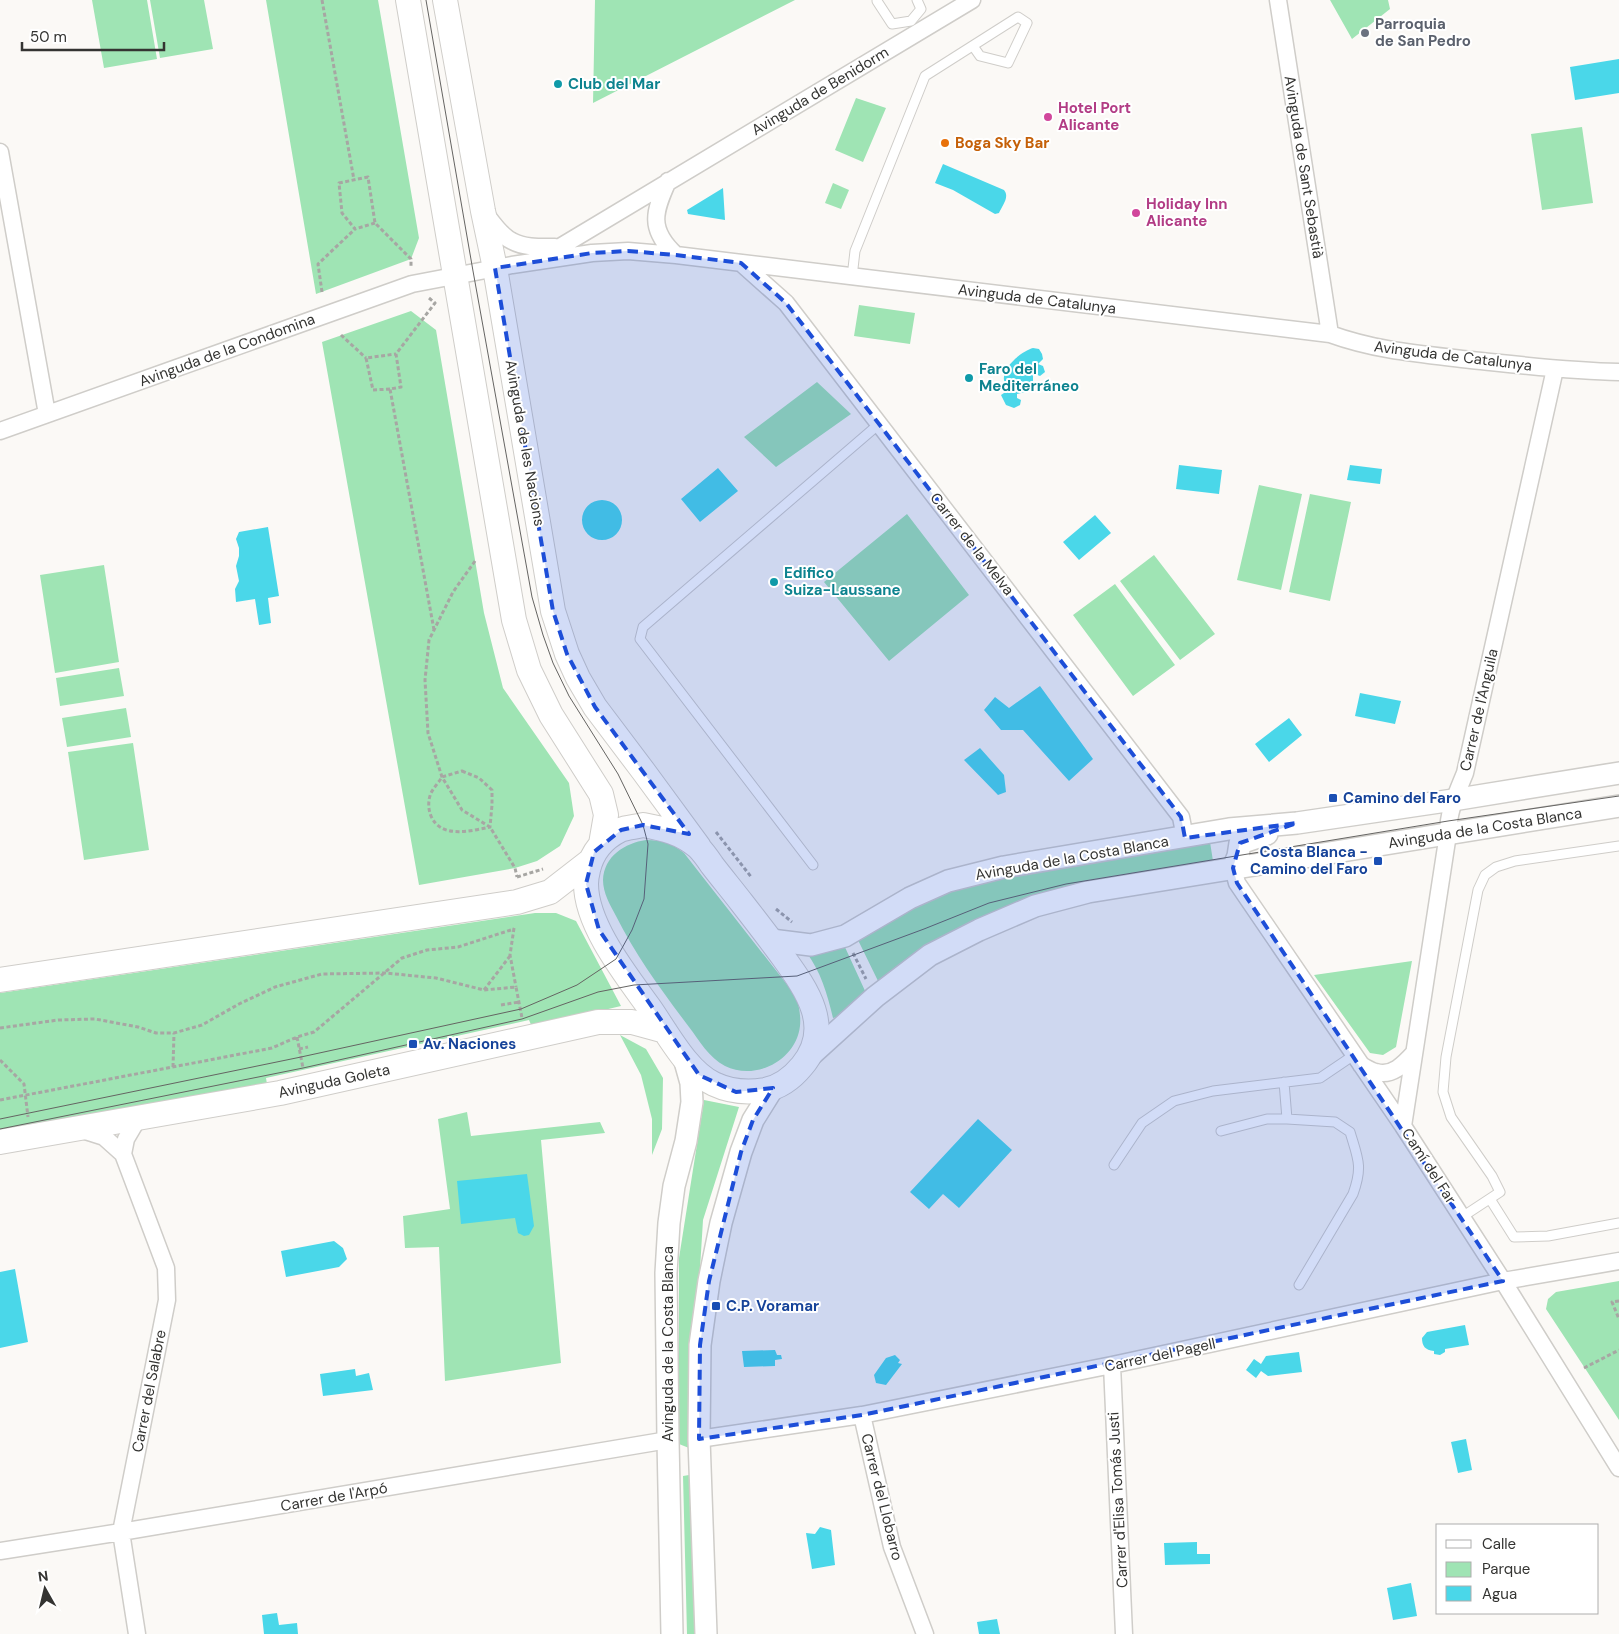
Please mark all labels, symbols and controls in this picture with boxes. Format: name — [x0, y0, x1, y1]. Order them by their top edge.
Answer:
place label: Parroquia de San Pedro — [1375, 14, 1471, 51]
scale bar — [22, 20, 165, 52]
text: 50 m — [30, 27, 67, 47]
marker: Parroquia de San Pedro — [1359, 27, 1371, 39]
street label: Avinguda de Benidorm — [748, 42, 892, 140]
place label: Club del Mar — [568, 74, 660, 94]
street label: Avinguda de Sant Sebastià — [1280, 74, 1328, 260]
marker: Club del Mar — [552, 78, 564, 90]
place label: Hotel Port Alicante — [1058, 98, 1131, 135]
marker: Hotel Port Alicante — [1042, 111, 1054, 123]
place label: Boga Sky Bar — [955, 133, 1049, 153]
marker: Boga Sky Bar — [939, 137, 951, 149]
place label: Holiday Inn Alicante — [1146, 194, 1228, 231]
marker: Holiday Inn Alicante — [1130, 207, 1142, 219]
street label: Avinguda de Catalunya — [957, 279, 1117, 319]
street label: Avinguda de la Condomina — [136, 309, 318, 391]
street label: Avinguda de Catalunya — [1373, 336, 1533, 376]
street label: Avinguda de les Nacions — [500, 358, 550, 528]
place label: Faro del Mediterráneo — [979, 359, 1079, 396]
marker: Faro del Mediterráneo — [963, 372, 975, 384]
street label: Carrer de la Melva — [926, 488, 1018, 600]
place label: Edifico Suiza-Laussane — [784, 563, 901, 600]
marker: Edifico Suiza-Laussane — [768, 576, 780, 588]
street label: Carrer de l'Anguila — [1455, 647, 1503, 773]
place label: Camino del Faro — [1343, 788, 1461, 808]
marker: Camino del Faro — [1327, 792, 1339, 804]
street label: Avinguda de la Costa Blanca — [1387, 803, 1583, 853]
street label: Avinguda de la Costa Blanca — [974, 831, 1170, 885]
place label: Costa Blanca - Camino del Faro — [1250, 842, 1368, 879]
marker: Costa Blanca - Camino del Faro — [1372, 855, 1384, 867]
place label: Av. Naciones — [423, 1034, 516, 1054]
marker: Av. Naciones — [407, 1038, 419, 1050]
street label: Avinguda Goleta — [276, 1059, 392, 1103]
street label: Camí del Far — [1397, 1124, 1461, 1208]
street label: Avinguda de la Costa Blanca — [658, 1246, 678, 1442]
place label: C.P. Voramar — [726, 1296, 819, 1316]
marker: C.P. Voramar — [710, 1300, 722, 1312]
street label: Carrer del Salabre — [127, 1328, 171, 1454]
street label: Carrer del Pagell — [1103, 1333, 1217, 1377]
street label: Carrer d'Elisa Tomás Justi — [1103, 1411, 1133, 1589]
street label: Carrer del Llobarro — [857, 1431, 908, 1563]
street label: Carrer de l'Arpó — [279, 1478, 389, 1516]
legend — [1436, 1524, 1599, 1614]
text: Calle — [1482, 1534, 1516, 1554]
text: Parque — [1482, 1559, 1530, 1579]
north arrow — [20, 1564, 70, 1614]
text: N — [37, 1567, 50, 1586]
text: Agua — [1482, 1584, 1517, 1604]

